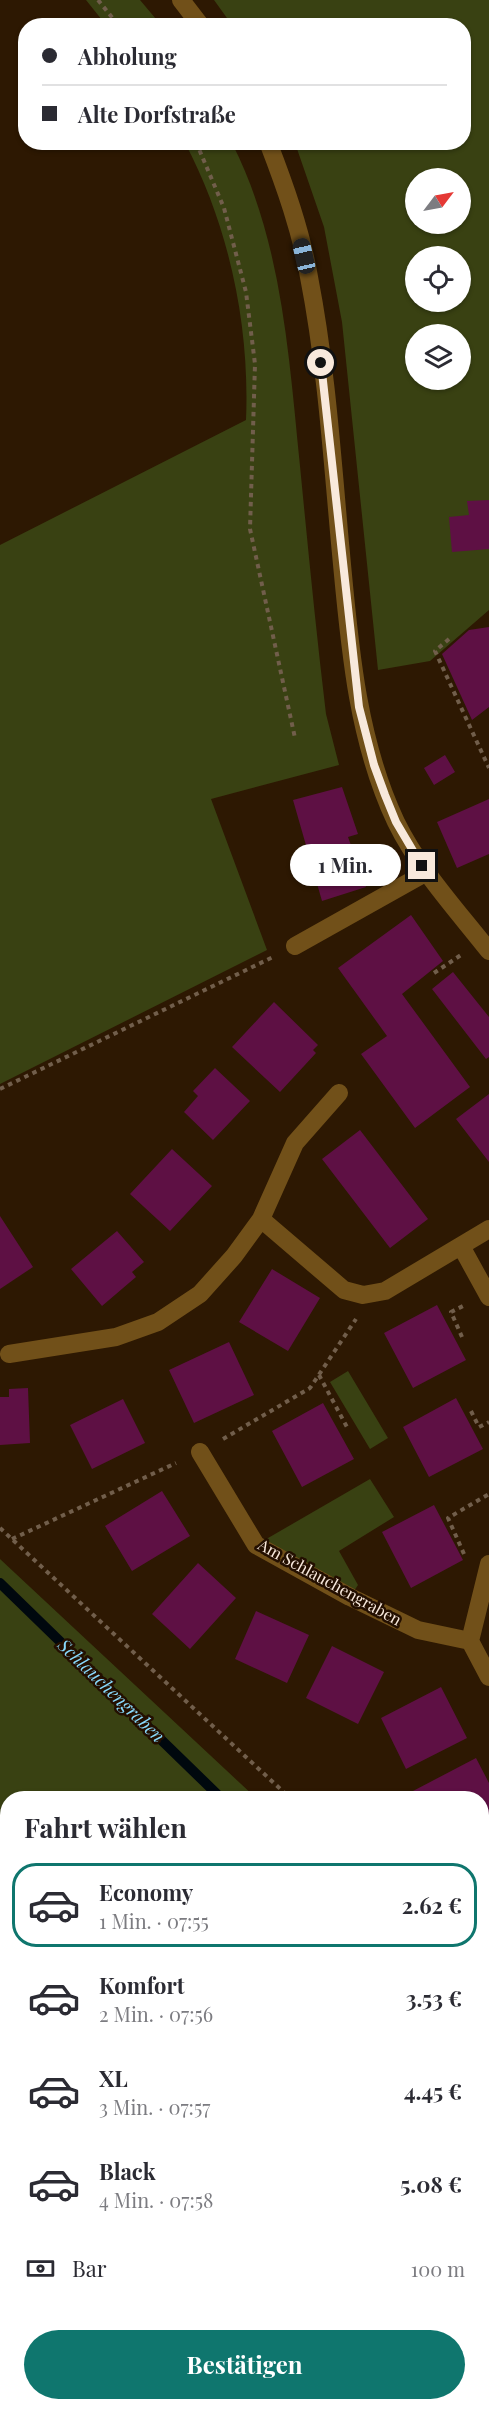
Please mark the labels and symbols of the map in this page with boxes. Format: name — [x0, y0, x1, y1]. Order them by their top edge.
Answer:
north arrow — [405, 168, 471, 234]
car — [291, 236, 317, 276]
route start — [307, 349, 334, 376]
callout: 1 Min. — [290, 845, 401, 887]
route end — [408, 852, 435, 879]
street label: Am Schlauchengraben — [254, 1533, 406, 1630]
water label: Schlauchengraben — [52, 1632, 170, 1747]

